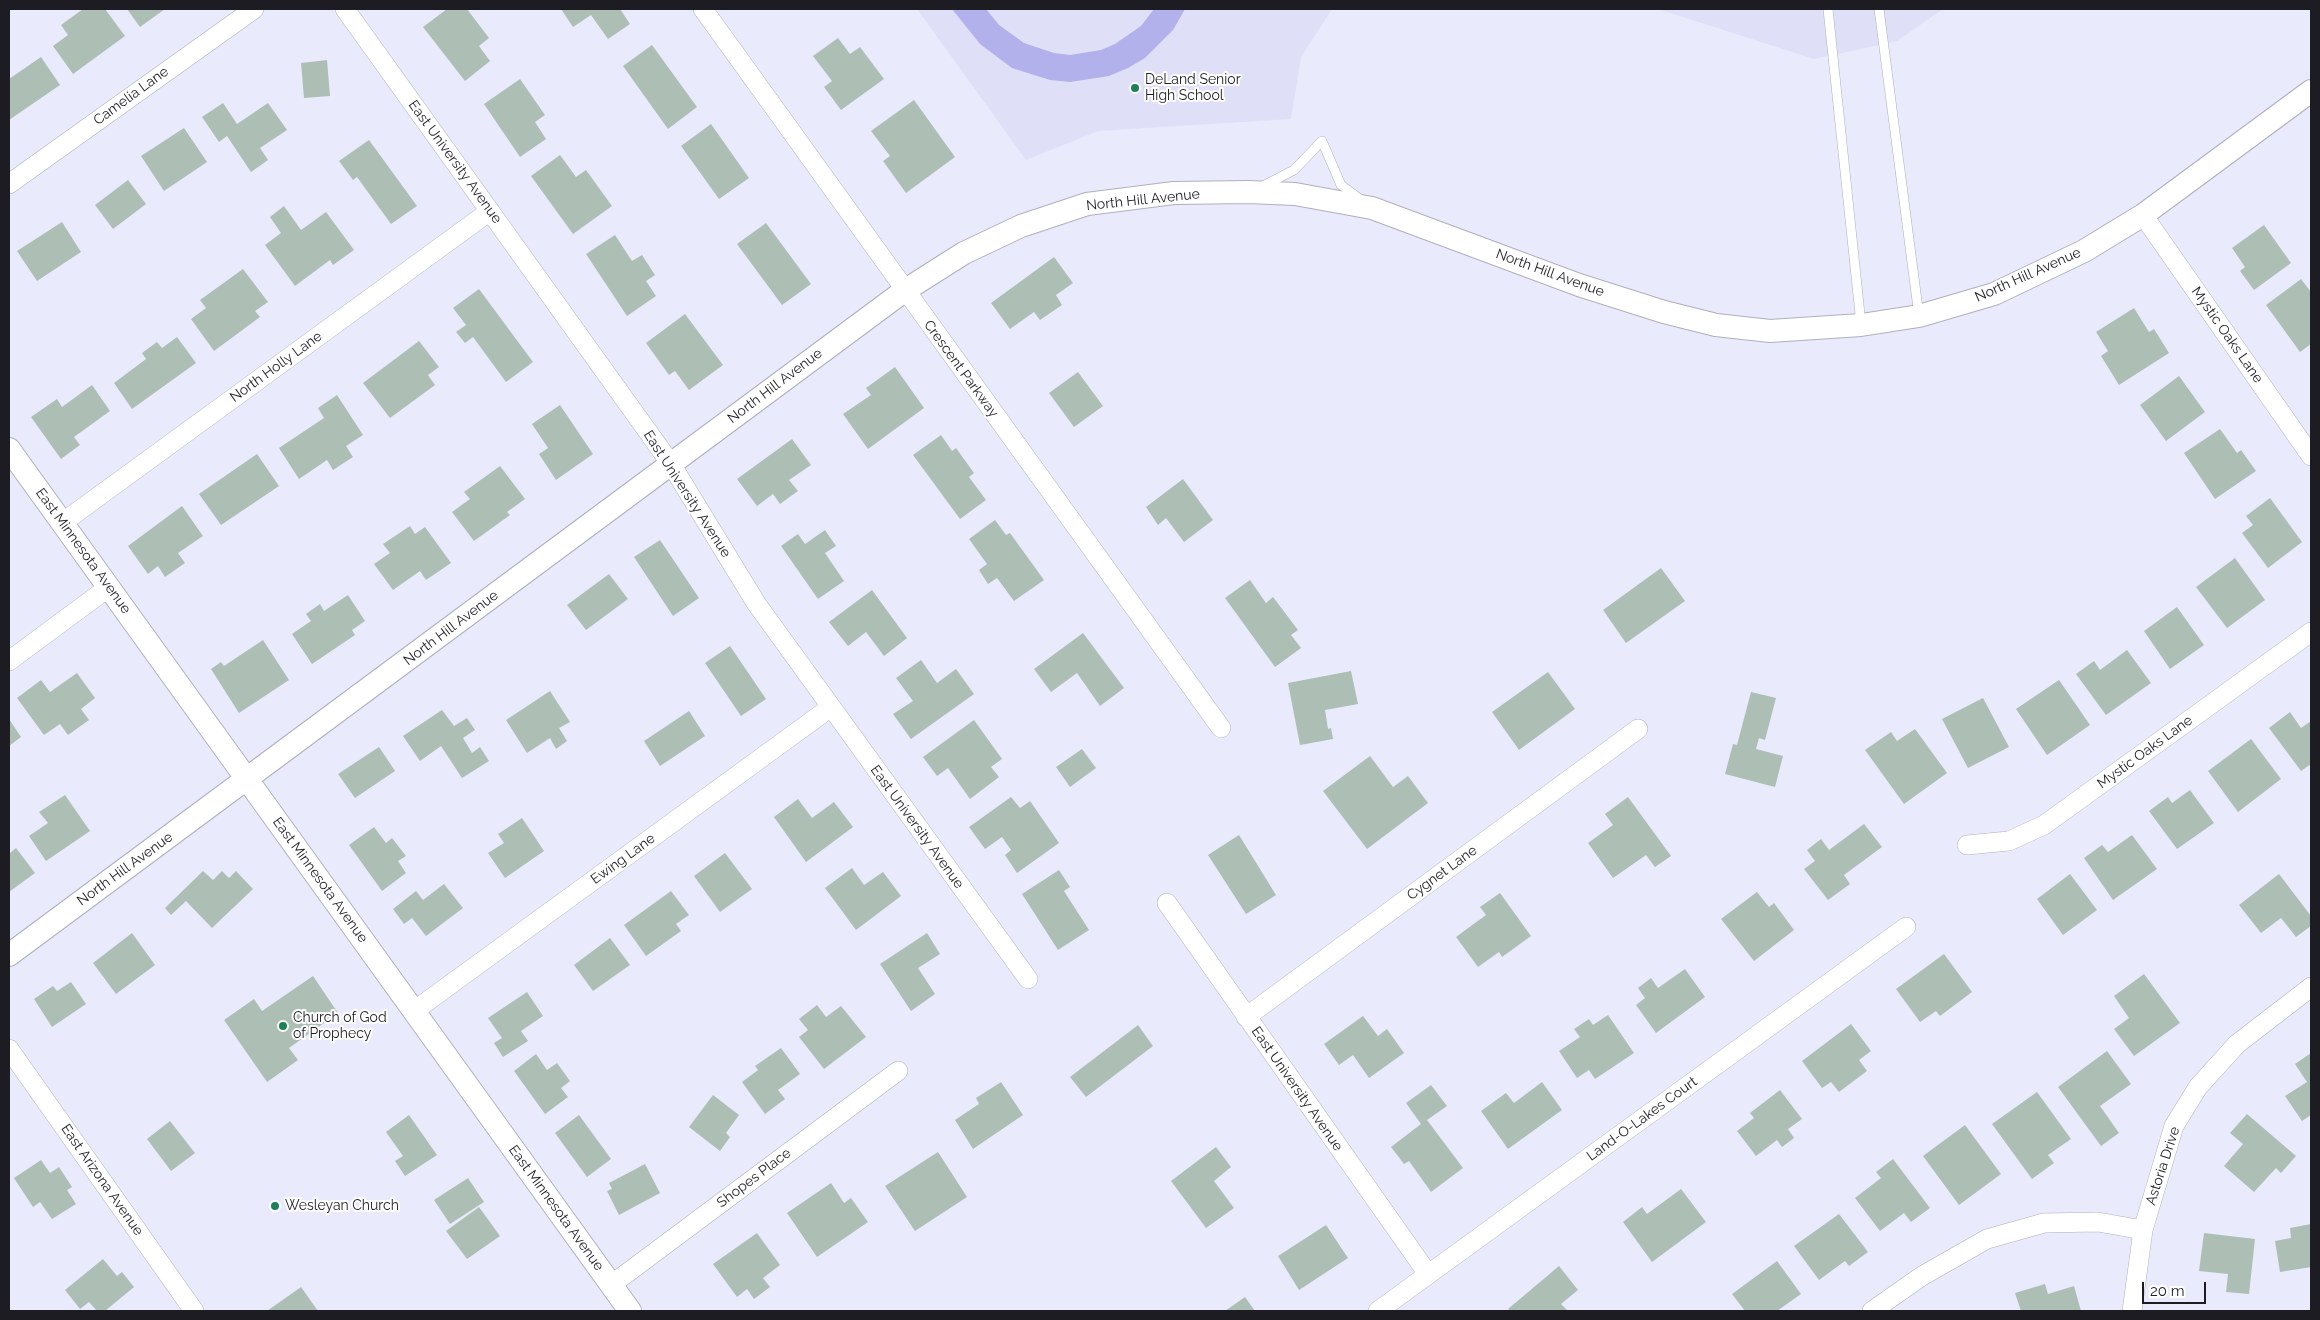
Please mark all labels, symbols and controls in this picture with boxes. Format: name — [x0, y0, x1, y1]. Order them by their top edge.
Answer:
street label: Camelia Lane — [90, 63, 172, 129]
place label: DeLand Senior High School — [1145, 72, 1241, 104]
marker: DeLand Senior High School — [1129, 82, 1141, 94]
street label: East University Avenue — [405, 97, 505, 227]
street label: North Hill Avenue — [1085, 186, 1201, 214]
street label: North Hill Avenue — [1972, 244, 2084, 306]
street label: North Hill Avenue — [1494, 246, 1606, 300]
street label: Mystic Oaks Lane — [2188, 284, 2266, 386]
street label: Crescent Parkway — [920, 317, 1002, 421]
street label: North Holly Lane — [227, 328, 325, 406]
street label: North Hill Avenue — [724, 345, 826, 427]
street label: East University Avenue — [640, 427, 734, 561]
street label: East Minnesota Avenue — [32, 485, 134, 617]
street label: North Hill Avenue — [400, 587, 502, 669]
street label: Mystic Oaks Lane — [2094, 712, 2196, 792]
street label: East University Avenue — [867, 762, 967, 892]
street label: East Minnesota Avenue — [269, 814, 371, 946]
street label: North Hill Avenue — [74, 829, 176, 909]
street label: Ewing Lane — [588, 830, 658, 888]
street label: Cygnet Lane — [1404, 842, 1480, 904]
place label: Church of God of Prophecy — [293, 1010, 387, 1042]
marker: Church of God of Prophecy — [277, 1020, 289, 1032]
street label: East University Avenue — [1248, 1024, 1346, 1154]
street label: Land-O-Lakes Court — [1584, 1073, 1700, 1165]
street label: East Arizona Avenue — [57, 1121, 147, 1239]
street label: Astoria Drive — [2142, 1125, 2184, 1207]
street label: East Minnesota Avenue — [505, 1142, 607, 1274]
street label: Shopes Place — [714, 1145, 794, 1211]
place label: Wesleyan Church — [285, 1198, 399, 1214]
marker: Wesleyan Church — [269, 1200, 281, 1212]
scale bar — [2145, 1272, 2209, 1304]
text: 20 m — [2150, 1282, 2185, 1300]

